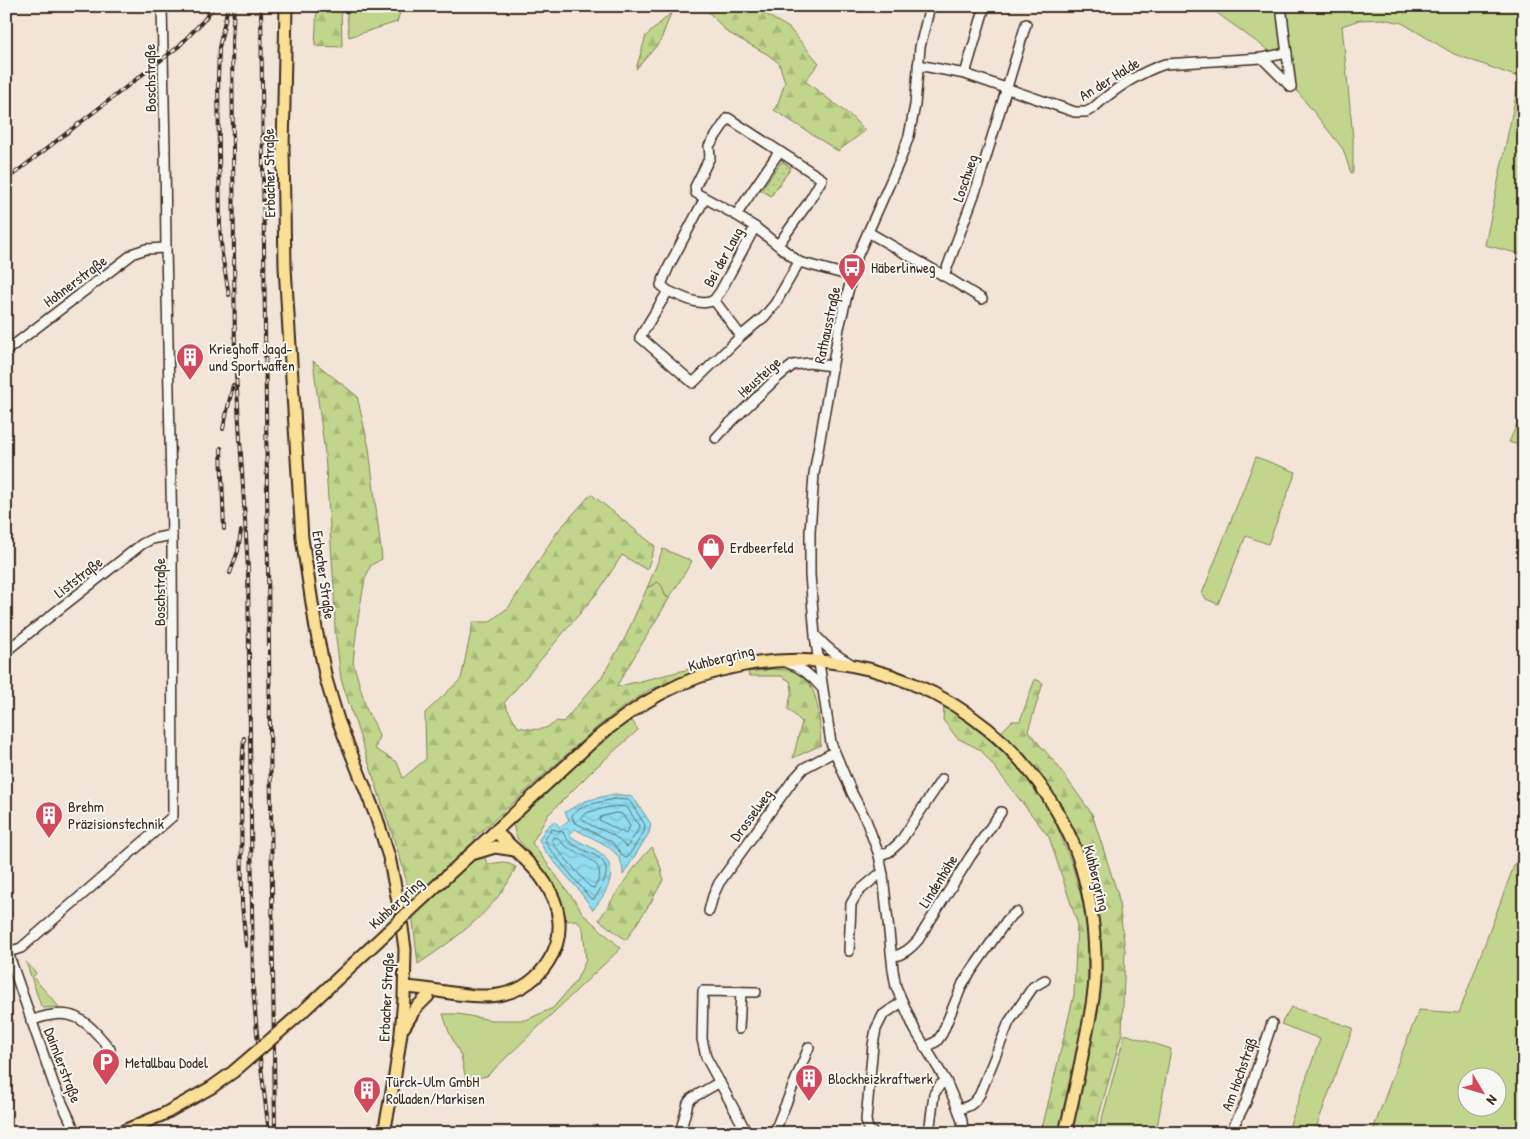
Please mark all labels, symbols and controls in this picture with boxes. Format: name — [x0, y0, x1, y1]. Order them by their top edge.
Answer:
street label: Boschstraße — [139, 44, 161, 112]
street label: An der Halde — [1075, 52, 1143, 106]
street label: Erbacher Straße — [258, 128, 280, 218]
street label: Loschweg — [947, 151, 983, 205]
street label: Bei der Laug — [698, 223, 748, 291]
street label: Hohnerstraße — [39, 250, 111, 312]
bus stop icon: Häberlinweg — [837, 252, 867, 291]
place label: Häberlinweg — [871, 257, 936, 278]
street label: Rathausstraße — [809, 284, 845, 365]
place label: Krieghoff Jagd- und Sportwaffen — [209, 338, 295, 376]
building icon: Krieghoff Jagd- und Sportwaffen — [175, 342, 205, 381]
street label: Heusteige — [733, 352, 785, 402]
street label: Erbacher Straße — [307, 529, 341, 621]
shop icon: Erdbeerfeld — [696, 532, 726, 571]
place label: Erdbeerfeld — [730, 537, 793, 558]
street label: Liststraße — [49, 551, 107, 603]
street label: Boschstraße — [149, 558, 170, 626]
street label: Kuhbergring — [686, 640, 757, 676]
street label: Drosselweg — [725, 784, 777, 845]
place label: Brehm Präzisionstechnik — [68, 796, 164, 834]
building icon: Brehm Präzisionstechnik — [34, 800, 64, 839]
street label: Kuhbergring — [1079, 843, 1115, 914]
street label: Lindenhöhe — [913, 850, 963, 912]
street label: Kuhbergring — [364, 872, 428, 934]
street label: Erbacher Straße — [373, 952, 399, 1042]
street label: Daimlerstraße — [39, 1024, 87, 1106]
street label: Am Hochsträß — [1216, 1034, 1262, 1114]
parking icon: Metallbau Dodel — [91, 1047, 121, 1086]
place label: Metallbau Dodel — [125, 1052, 208, 1073]
building icon: Blockheizkraftwerk — [794, 1063, 824, 1102]
north arrow — [1458, 1066, 1508, 1116]
place label: Blockheizkraftwerk — [828, 1068, 933, 1089]
place label: Türck-Ulm GmbH Rolladen/Markisen — [386, 1071, 485, 1109]
building icon: Türck-Ulm GmbH Rolladen/Markisen — [352, 1075, 382, 1114]
text: N — [1483, 1092, 1502, 1110]

